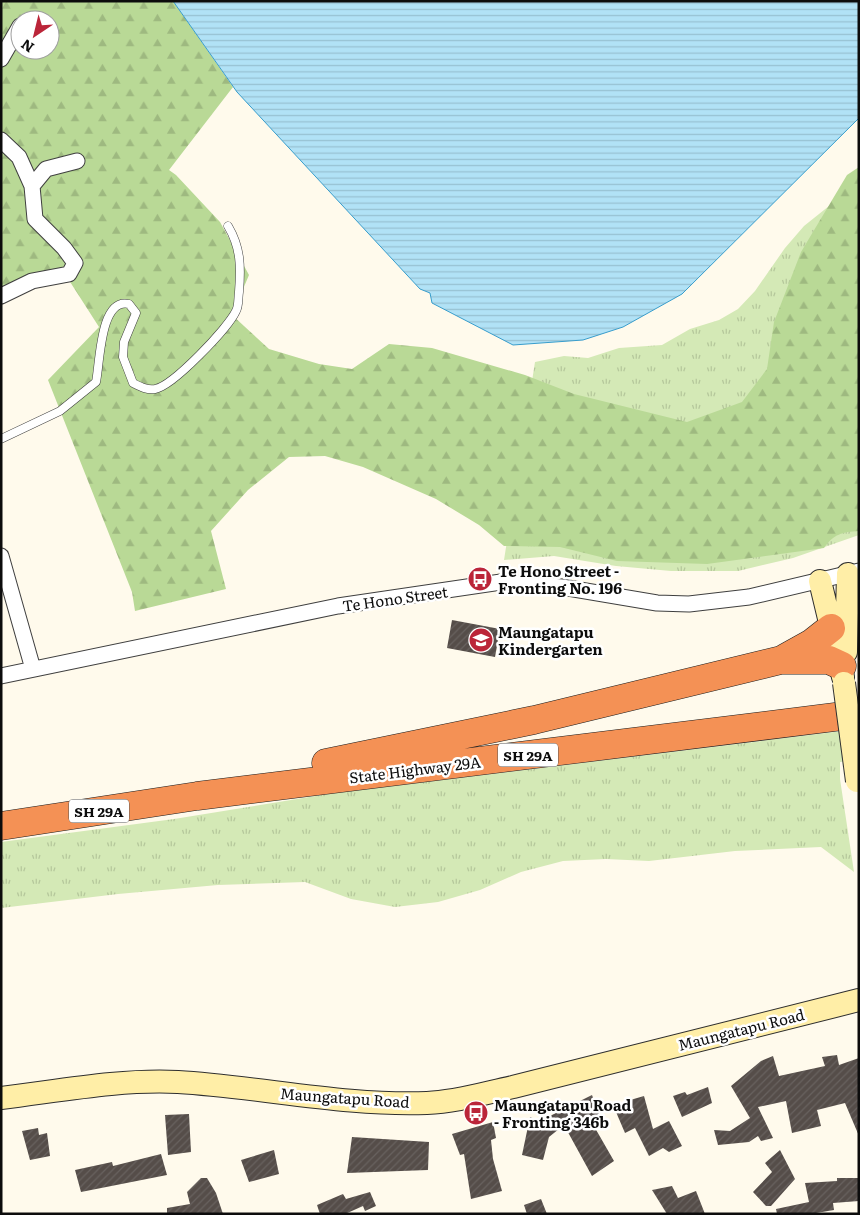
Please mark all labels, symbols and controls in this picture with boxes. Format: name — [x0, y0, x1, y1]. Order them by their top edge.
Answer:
north arrow — [10, 10, 60, 60]
text: N — [16, 35, 38, 58]
place label: Te Hono Street - Fronting No. 196 — [498, 559, 622, 599]
bus stop icon: Te Hono Street - Fronting No. 196 — [467, 566, 493, 592]
street label: Te Hono Street — [341, 579, 449, 617]
place label: Maungatapu Kindergarten — [498, 620, 603, 660]
school or university icon: Maungatapu Kindergarten — [468, 627, 494, 653]
road number: SH 29A — [498, 744, 558, 766]
street label: State Highway 29A — [348, 750, 482, 788]
road number: SH 29A — [69, 799, 129, 822]
street label: Maungatapu Road — [675, 1002, 807, 1056]
street label: Maungatapu Road — [280, 1081, 410, 1113]
place label: Maungatapu Road - Fronting 346b — [494, 1093, 632, 1133]
bus stop icon: Maungatapu Road - Fronting 346b — [463, 1100, 489, 1126]

